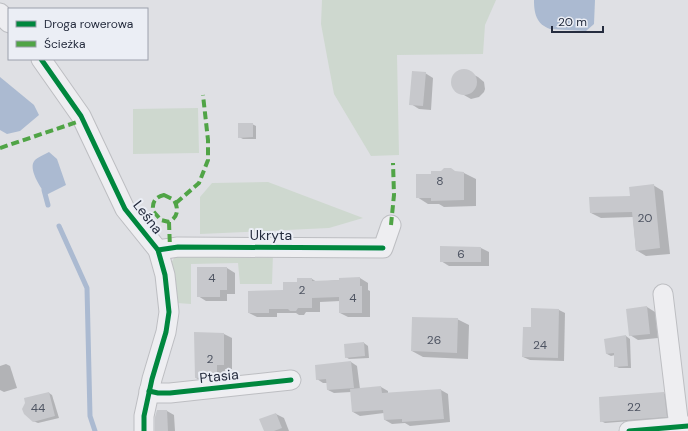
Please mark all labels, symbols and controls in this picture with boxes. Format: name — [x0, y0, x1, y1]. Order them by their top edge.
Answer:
legend — [8, 8, 148, 60]
scale bar — [552, 8, 603, 34]
text: 20 m — [558, 14, 587, 30]
text: Droga rowerowa — [44, 16, 133, 32]
text: Ścieżka — [44, 36, 86, 52]
house number: 8 — [436, 173, 444, 189]
street label: Leśna — [129, 197, 167, 237]
house number: 20 — [637, 210, 653, 226]
street label: Ukryta — [250, 226, 292, 244]
house number: 6 — [457, 246, 465, 262]
house number: 4 — [208, 270, 216, 286]
house number: 2 — [299, 282, 306, 298]
house number: 4 — [349, 290, 357, 306]
house number: 26 — [427, 332, 441, 348]
house number: 24 — [533, 337, 547, 353]
house number: 2 — [207, 351, 214, 367]
street label: Ptasia — [199, 365, 239, 387]
house number: 22 — [627, 399, 641, 415]
house number: 44 — [31, 400, 45, 416]

